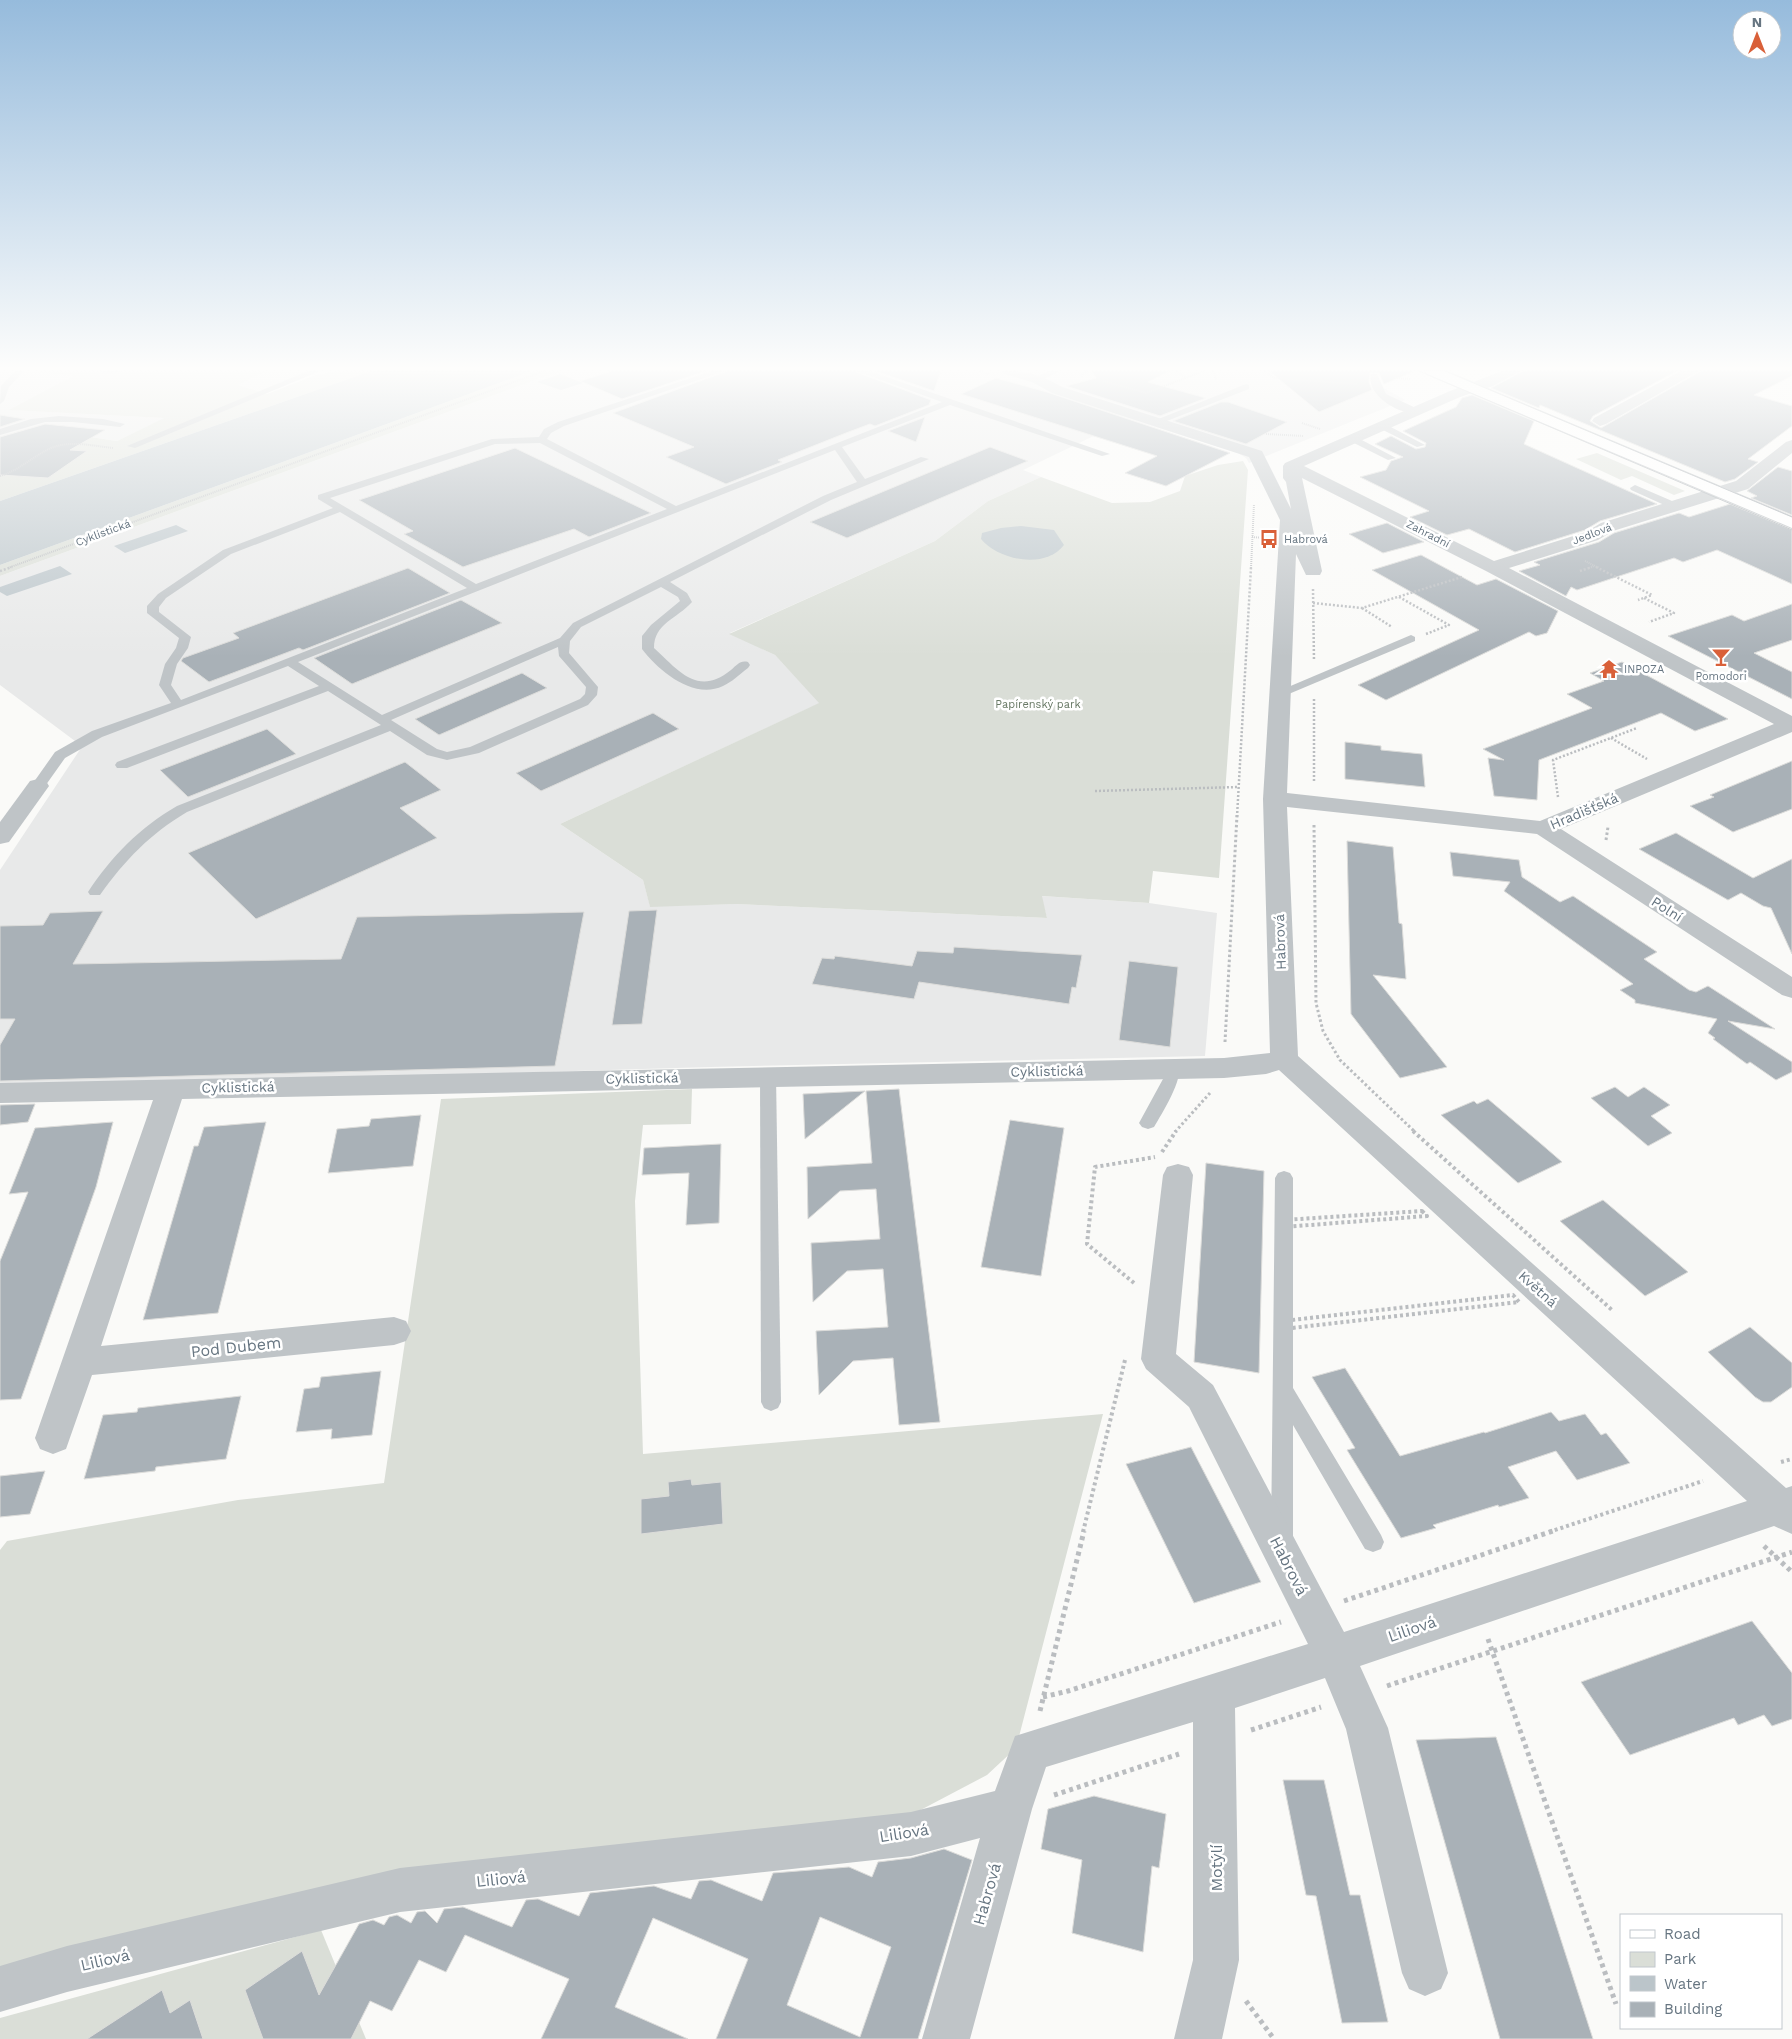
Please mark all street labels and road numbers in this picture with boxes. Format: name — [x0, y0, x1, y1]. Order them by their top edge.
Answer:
street label: Cyklistická — [74, 517, 132, 549]
street label: Zahradní — [1404, 518, 1452, 551]
street label: Jedlová — [1570, 521, 1614, 547]
street label: Hradišťská — [1548, 789, 1621, 833]
street label: Polní — [1649, 893, 1686, 925]
street label: Habrová — [1271, 914, 1289, 970]
street label: Cyklistická — [1010, 1062, 1084, 1080]
street label: Cyklistická — [605, 1069, 679, 1087]
street label: Cyklistická — [201, 1078, 275, 1096]
street label: Květná — [1516, 1268, 1561, 1310]
street label: Pod Dubem — [190, 1333, 282, 1361]
street label: Habrová — [1266, 1533, 1312, 1599]
street label: Liliová — [1385, 1612, 1439, 1646]
street label: Liliová — [878, 1820, 930, 1846]
street label: Motýlí — [1207, 1844, 1226, 1892]
street label: Habrová — [969, 1861, 1005, 1927]
street label: Liliová — [475, 1867, 527, 1891]
street label: Liliová — [79, 1945, 131, 1975]

